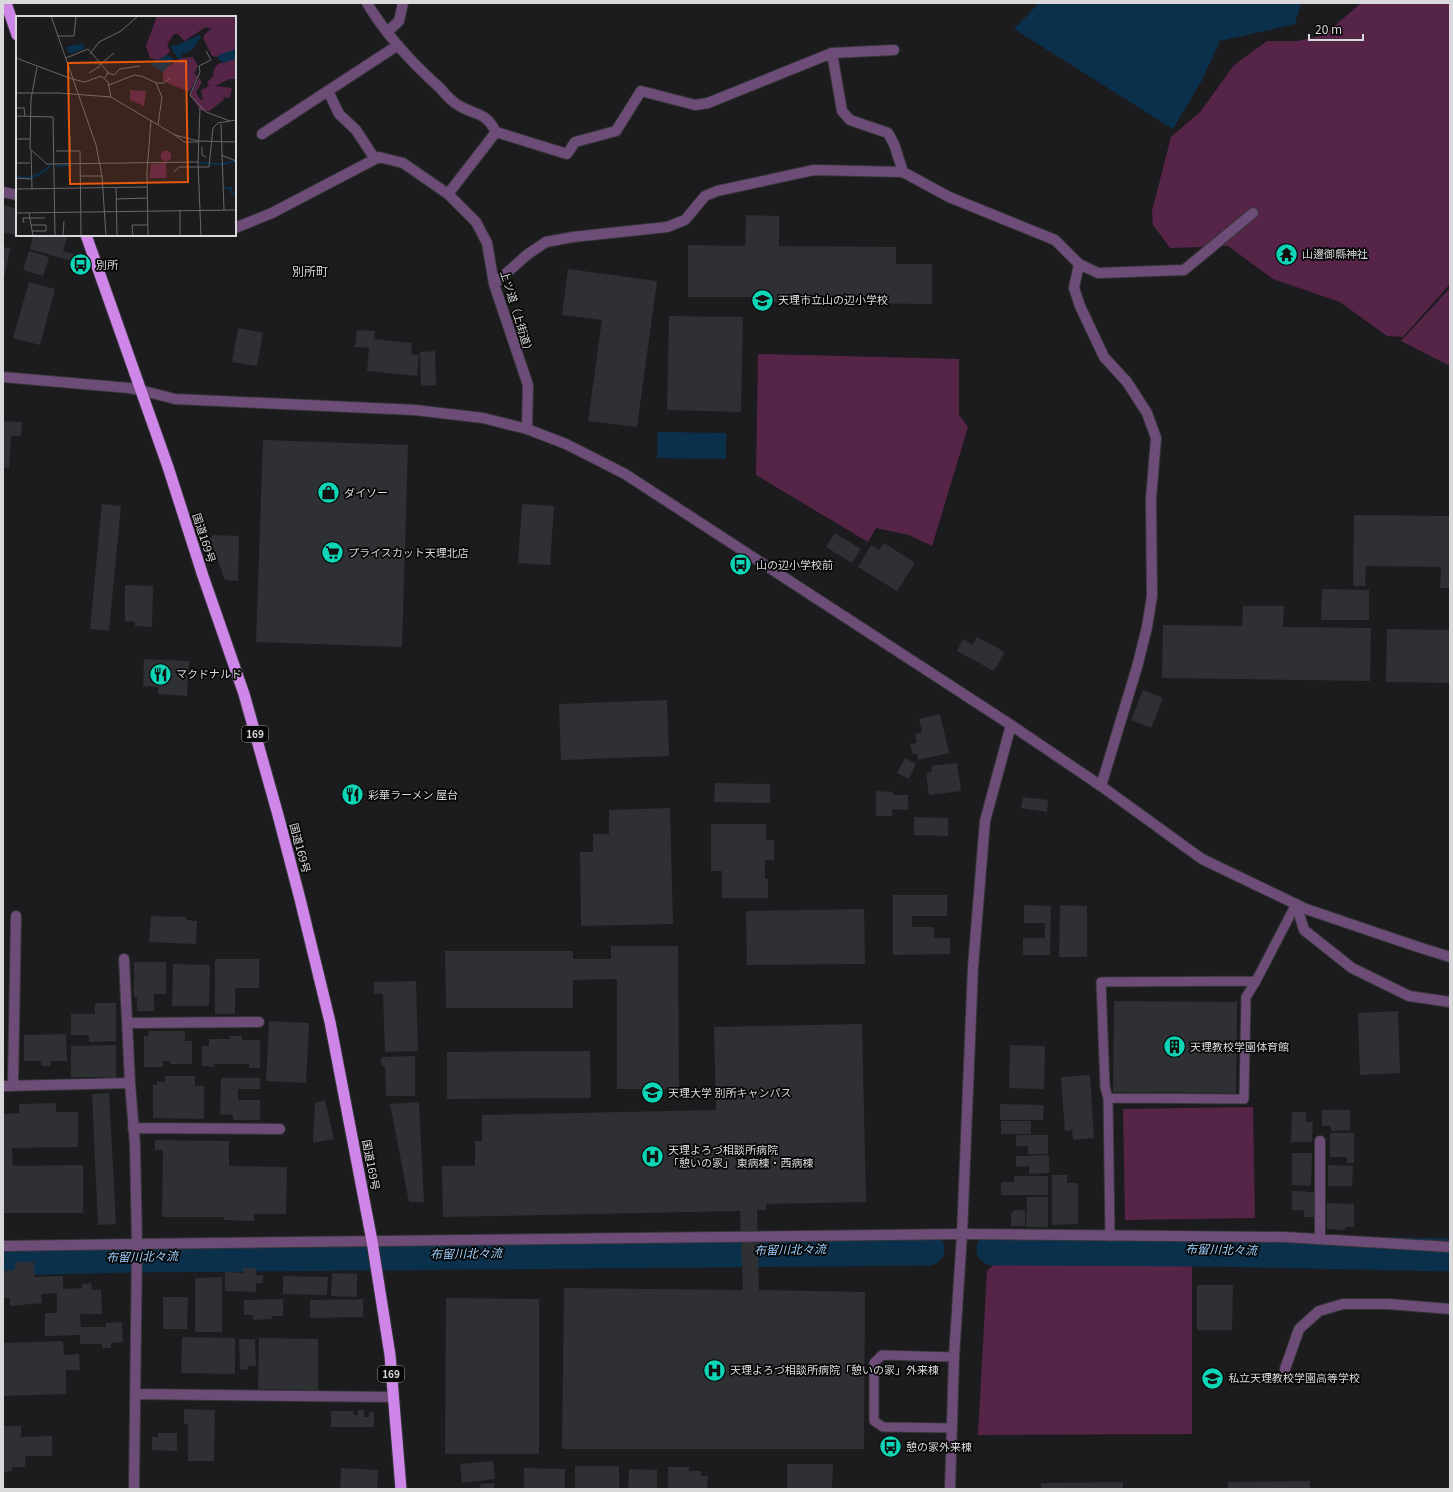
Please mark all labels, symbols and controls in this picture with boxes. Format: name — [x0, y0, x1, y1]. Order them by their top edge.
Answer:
inset map — [16, 16, 236, 236]
scale bar — [1309, 16, 1363, 42]
text: 20 m — [1315, 20, 1342, 37]
temple icon: 山邊御縣神社 — [1273, 241, 1299, 267]
place label: 山邊御縣神社 — [1302, 245, 1368, 261]
bus stop icon: 別所 — [67, 252, 93, 278]
place label: 別所 — [96, 256, 119, 272]
district label: 別所町 — [292, 262, 328, 279]
street label: 上ツ道（上街道） — [497, 268, 538, 357]
school or university icon: 天理市立山の辺小学校 — [750, 287, 776, 313]
place label: 天理市立山の辺小学校 — [778, 291, 888, 307]
shop icon: ダイソー — [316, 480, 342, 506]
place label: ダイソー — [344, 484, 388, 500]
street label: 国道169号 — [189, 511, 220, 565]
supermarket icon: プライスカット天理北店 — [319, 540, 345, 566]
place label: プライスカット天理北店 — [348, 544, 469, 560]
bus stop icon: 山の辺小学校前 — [728, 552, 754, 578]
place label: 山の辺小学校前 — [756, 556, 833, 572]
restaurant icon: マクドナルド — [148, 661, 174, 687]
place label: マクドナルド — [176, 665, 242, 681]
road number: 169 — [242, 726, 268, 742]
restaurant icon: 彩華ラーメン 屋台 — [340, 782, 366, 808]
place label: 彩華ラーメン 屋台 — [368, 786, 458, 802]
street label: 国道169号 — [287, 821, 315, 875]
building icon: 天理教校学園体育館 — [1162, 1034, 1188, 1060]
place label: 天理教校学園体育館 — [1190, 1038, 1289, 1054]
school or university icon: 天理大学 別所キャンパス — [639, 1080, 665, 1106]
place label: 天理大学 別所キャンパス — [668, 1084, 791, 1100]
street label: 国道169号 — [359, 1138, 385, 1192]
place label: 天理よろづ相談所病院 「憩いの家」 東病棟・西病棟 — [668, 1141, 813, 1170]
hospital icon: 天理よろづ相談所病院 「憩いの家」 東病棟・西病棟 — [639, 1143, 665, 1169]
water label: 布留川北々流 — [754, 1239, 828, 1258]
water label: 布留川北々流 — [1185, 1239, 1259, 1258]
water label: 布留川北々流 — [430, 1243, 504, 1262]
water label: 布留川北々流 — [106, 1246, 180, 1265]
hospital icon: 天理よろづ相談所病院「憩いの家」外来棟 — [701, 1357, 727, 1383]
place label: 天理よろづ相談所病院「憩いの家」外来棟 — [730, 1361, 939, 1377]
school or university icon: 私立天理教校学園高等学校 — [1200, 1365, 1226, 1391]
road number: 169 — [378, 1366, 404, 1382]
place label: 私立天理教校学園高等学校 — [1228, 1369, 1360, 1385]
bus stop icon: 憩の家外来棟 — [878, 1434, 904, 1460]
place label: 憩の家外来棟 — [906, 1438, 972, 1454]

